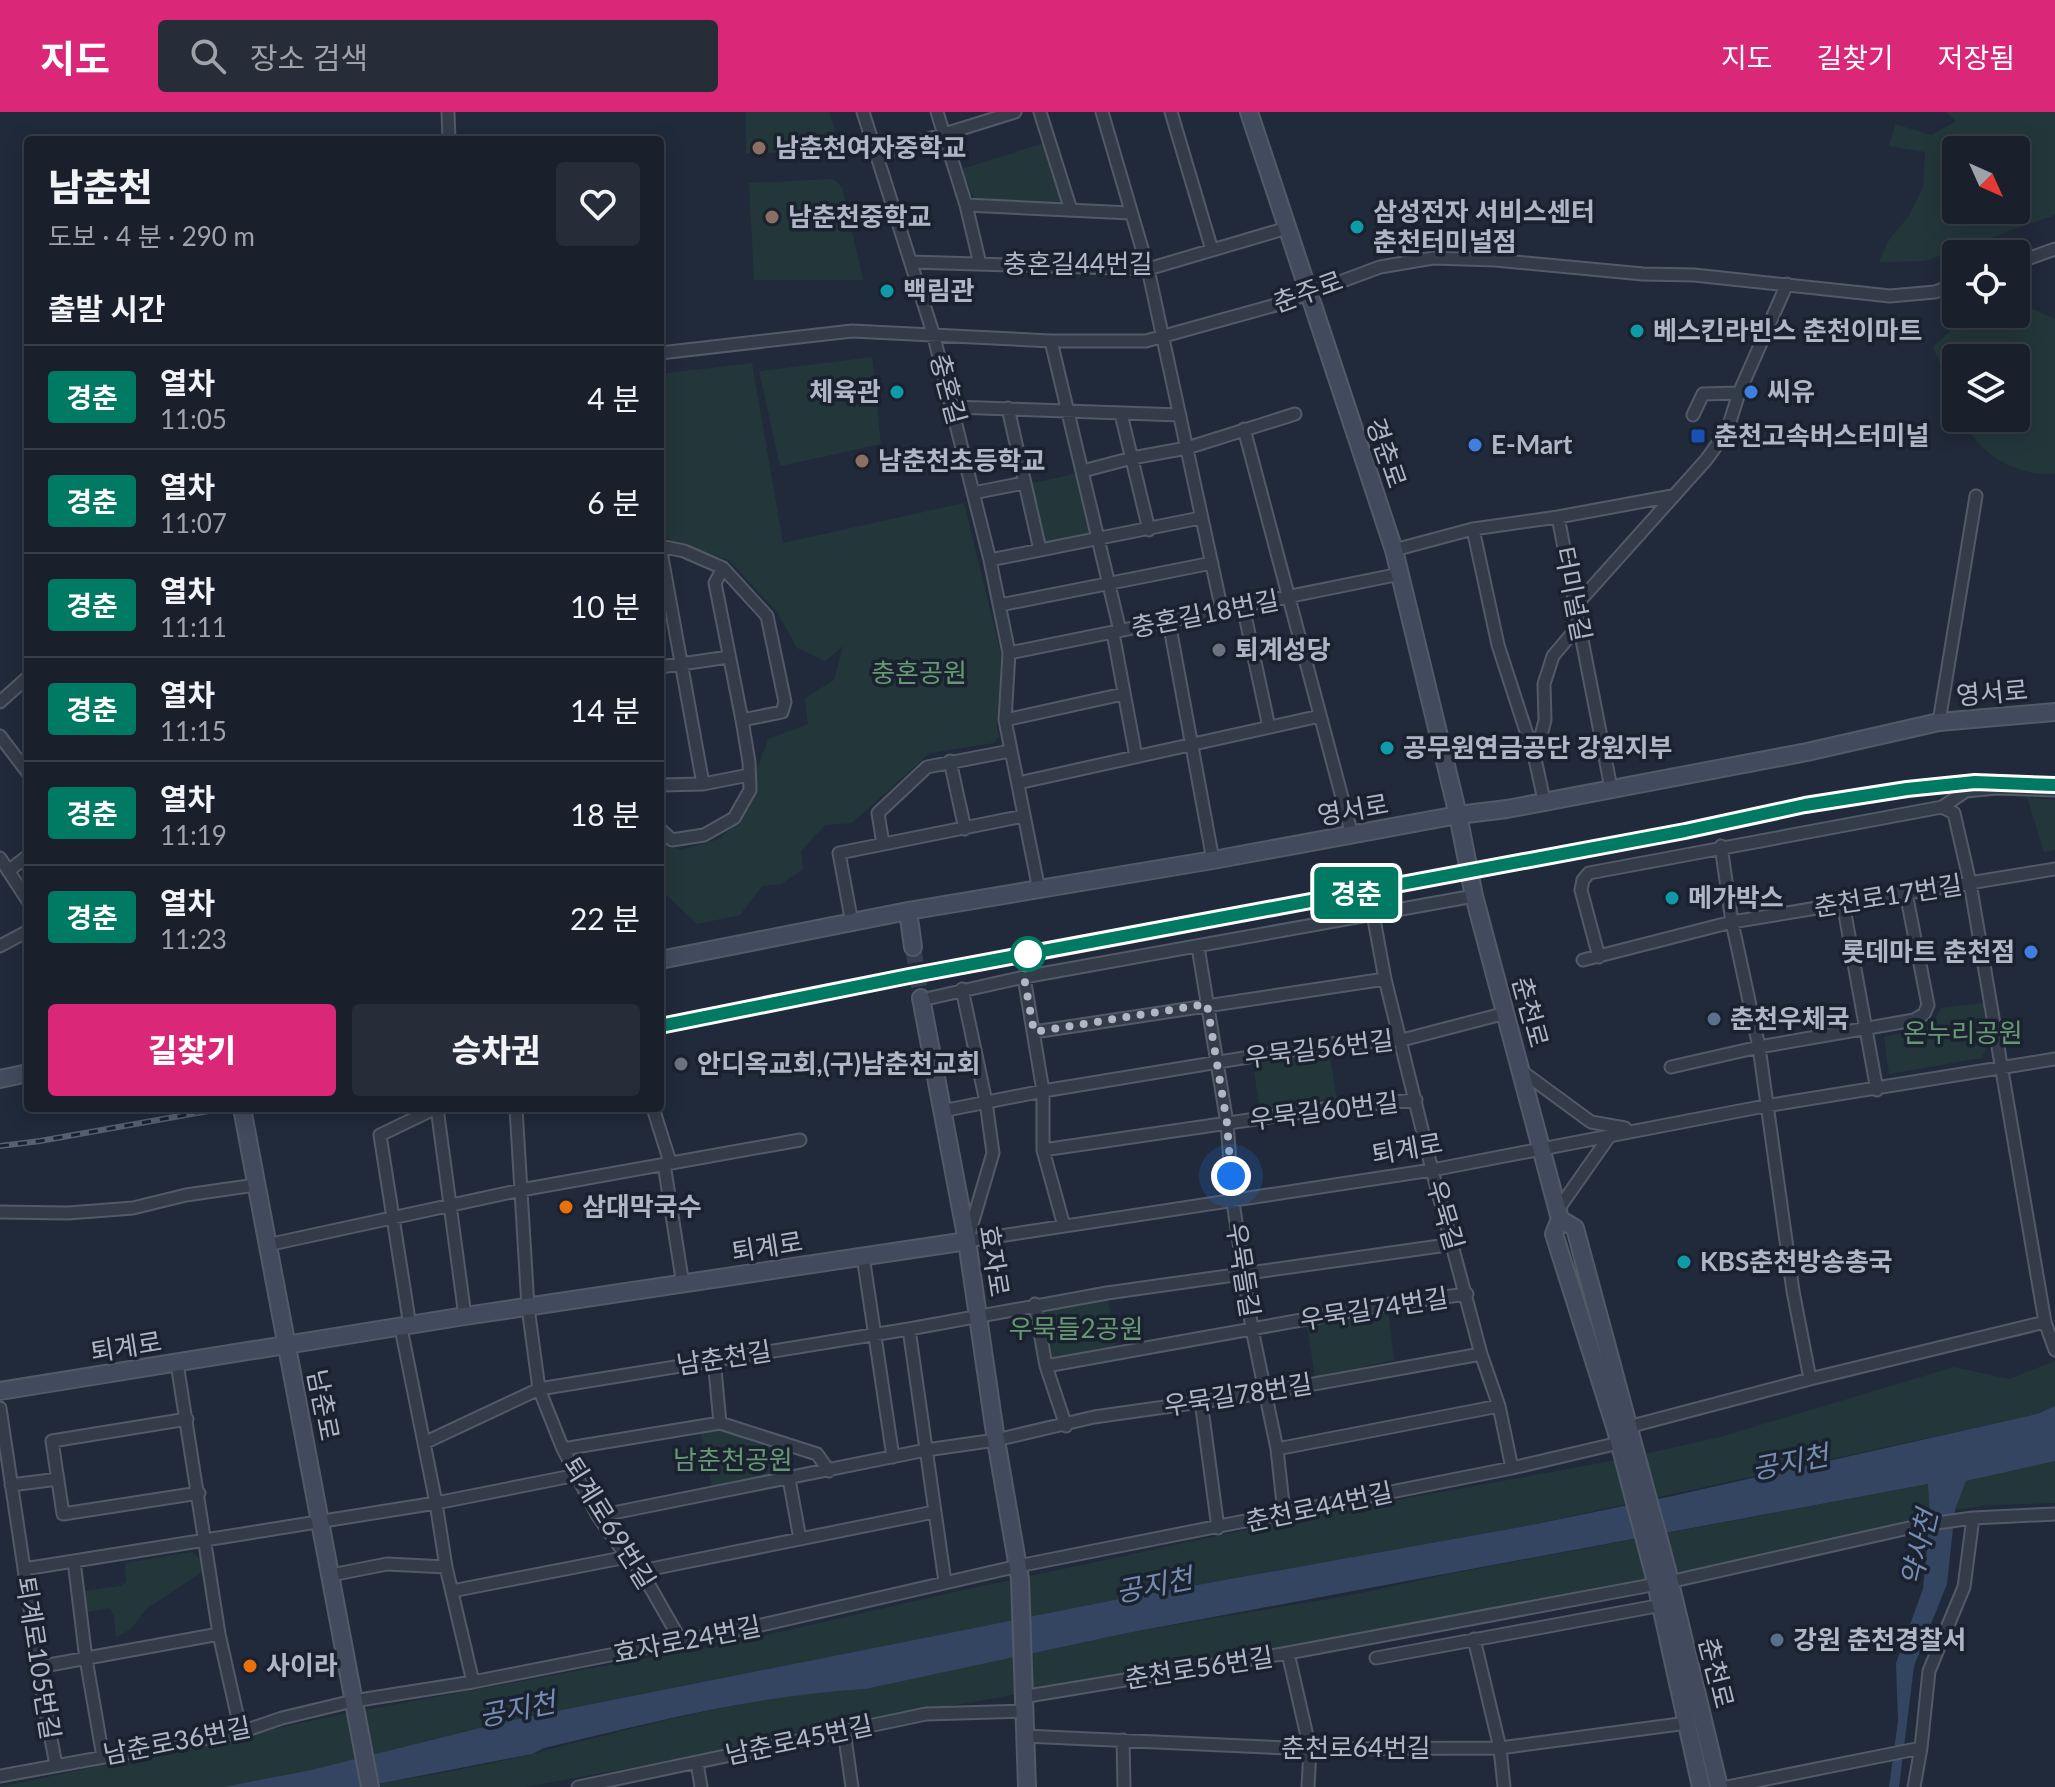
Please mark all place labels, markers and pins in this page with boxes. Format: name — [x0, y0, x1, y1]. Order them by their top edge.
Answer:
place label: 남춘천여자중학교 — [775, 131, 966, 163]
marker: 남춘천여자중학교 — [750, 139, 768, 157]
place label: 삼성전자 서비스센터 춘천터미널점 — [1373, 195, 1595, 257]
place label: 남춘천중학교 — [788, 200, 932, 232]
marker: 남춘천중학교 — [763, 208, 781, 226]
marker: 삼성전자 서비스센터 춘천터미널점 — [1348, 218, 1366, 236]
place label: 백림관 — [903, 274, 975, 306]
marker: 백림관 — [878, 282, 896, 300]
place label: 베스킨라빈스 춘천이마트 — [1653, 314, 1922, 346]
marker: 베스킨라빈스 춘천이마트 — [1628, 322, 1646, 340]
place label: 체육관 — [809, 375, 881, 407]
place label: 씨유 — [1767, 375, 1815, 407]
marker: 체육관 — [888, 383, 906, 401]
marker: 씨유 — [1742, 383, 1760, 401]
place label: 춘천고속버스터미널 — [1714, 419, 1929, 451]
marker: 춘천고속버스터미널 — [1689, 427, 1707, 445]
place label: E-Mart — [1491, 428, 1573, 460]
marker: E-Mart — [1466, 436, 1484, 454]
place label: 남춘천초등학교 — [878, 444, 1045, 476]
marker: 남춘천초등학교 — [853, 452, 871, 470]
place label: 퇴계성당 — [1235, 633, 1331, 665]
marker: 퇴계성당 — [1210, 641, 1228, 659]
place label: 공무원연금공단 강원지부 — [1403, 731, 1672, 763]
marker: 공무원연금공단 강원지부 — [1378, 739, 1396, 757]
place label: 메가박스 — [1688, 881, 1784, 913]
marker: 메가박스 — [1663, 889, 1681, 907]
place label: 롯데마트 춘천점 — [1841, 935, 2015, 967]
unlabelled marker — [1011, 937, 1045, 971]
marker: 롯데마트 춘천점 — [2022, 943, 2040, 961]
place label: 춘천우체국 — [1730, 1002, 1850, 1034]
marker: 춘천우체국 — [1705, 1010, 1723, 1028]
place label: 안디옥교회,(구)남춘천교회 — [697, 1047, 980, 1079]
marker: 안디옥교회,(구)남춘천교회 — [672, 1055, 690, 1073]
place label: 삼대막국수 — [582, 1190, 702, 1222]
marker: 삼대막국수 — [557, 1198, 575, 1216]
place label: KBS춘천방송총국 — [1700, 1245, 1893, 1277]
marker: KBS춘천방송총국 — [1675, 1253, 1693, 1271]
place label: 강원 춘천경찰서 — [1793, 1623, 1967, 1655]
marker: 강원 춘천경찰서 — [1768, 1631, 1786, 1649]
place label: 사이라 — [266, 1649, 338, 1681]
marker: 사이라 — [241, 1657, 259, 1675]

